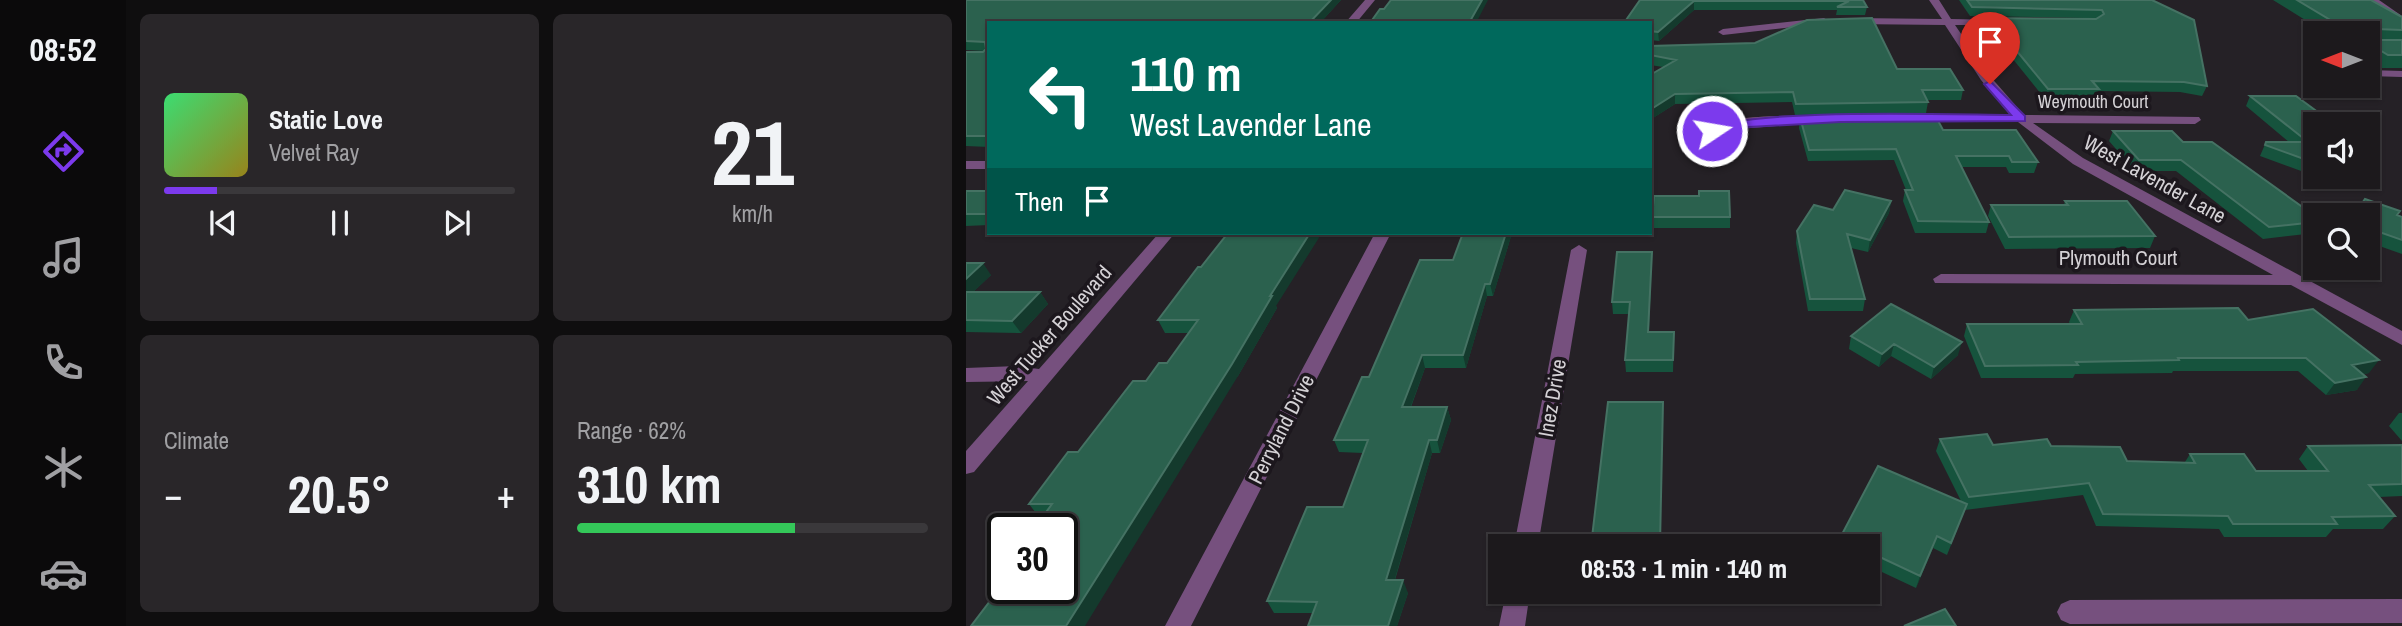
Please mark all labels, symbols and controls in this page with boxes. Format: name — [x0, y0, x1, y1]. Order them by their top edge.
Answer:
pin — [1960, 12.0, 2020, 84]
north arrow — [2303, 21, 2380, 98]
map controls — [2303, 21, 2380, 280]
icon: arrive — [1971, 23, 2009, 61]
text: 08:52 — [29, 28, 97, 71]
text: 110 m — [1130, 40, 1242, 106]
icon: left — [1015, 49, 1106, 140]
street label: Weymouth Court — [2038, 89, 2148, 114]
text: 21 — [711, 91, 794, 213]
position arrow — [1675, 94, 1749, 168]
text: Static Love — [269, 102, 383, 137]
text: West Lavender Lane — [1130, 103, 1372, 146]
button: sound — [2303, 112, 2380, 189]
icon: directions — [39, 127, 88, 176]
street label: West Lavender Lane — [2079, 128, 2231, 230]
text: Velvet Ray — [269, 137, 359, 168]
icon: arrive — [1078, 182, 1116, 220]
text: Then — [1015, 184, 1064, 219]
text: km/h — [732, 198, 773, 229]
button: search — [2303, 203, 2380, 280]
icon: previous — [204, 204, 242, 242]
icon: pause — [321, 204, 359, 242]
icon: next — [438, 204, 476, 242]
icon: music — [39, 233, 88, 282]
street label: Plymouth Court — [2059, 243, 2178, 272]
street label: West Tucker Boulevard — [980, 259, 1118, 411]
icon: phone — [39, 338, 88, 387]
street label: Inez Drive — [1531, 357, 1573, 439]
street label: Perryland Drive — [1241, 369, 1321, 489]
text: Range · 62% — [577, 415, 686, 446]
text: Climate — [164, 425, 229, 456]
icon: climate — [39, 443, 88, 492]
text: 310 km — [577, 449, 722, 519]
text: 20.5° — [288, 459, 391, 529]
text: − — [164, 469, 182, 520]
text: + — [497, 469, 515, 520]
speed limit sign: 30 — [987, 513, 1078, 604]
icon: car — [39, 549, 88, 598]
text: 08:53 · 1 min · 140 m — [1581, 551, 1787, 586]

